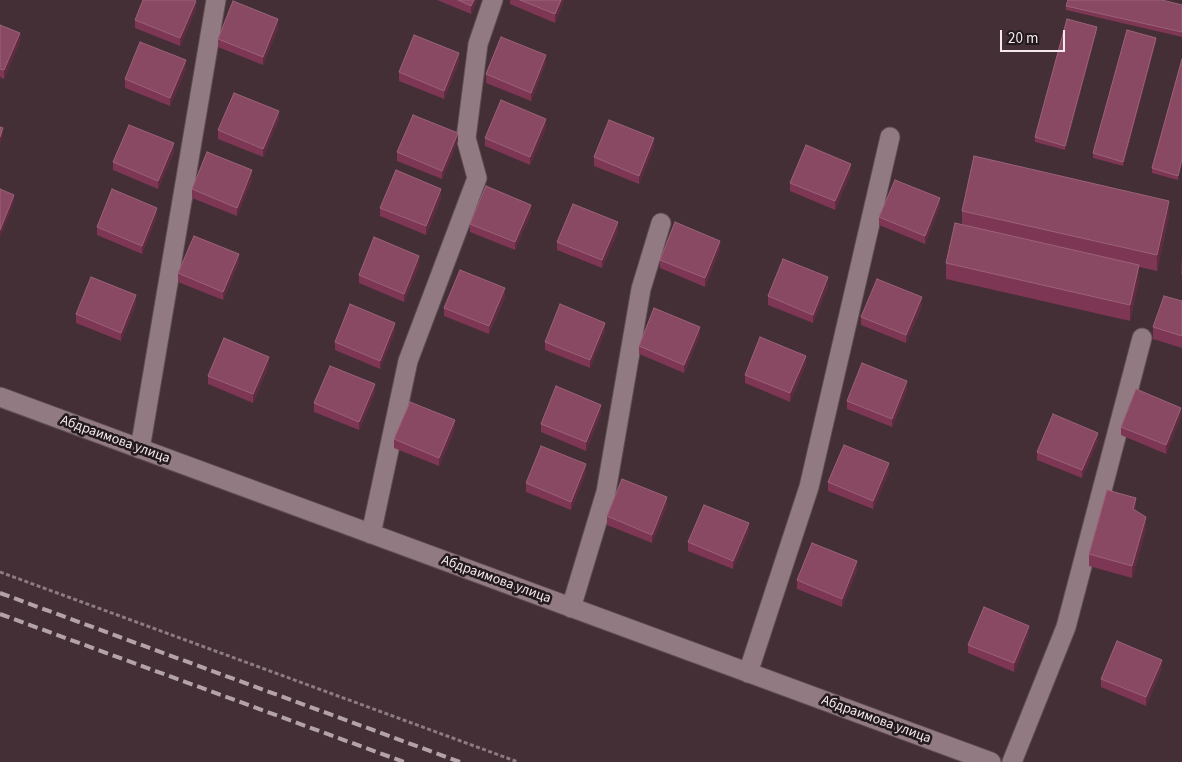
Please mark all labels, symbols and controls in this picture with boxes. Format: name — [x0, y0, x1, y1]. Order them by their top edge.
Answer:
scale bar — [1002, 20, 1067, 52]
text: 20 m — [1008, 28, 1038, 49]
street label: Абдраимова улица — [58, 412, 172, 468]
street label: Абдраимова улица — [439, 552, 553, 608]
street label: Абдраимова улица — [819, 692, 933, 748]

